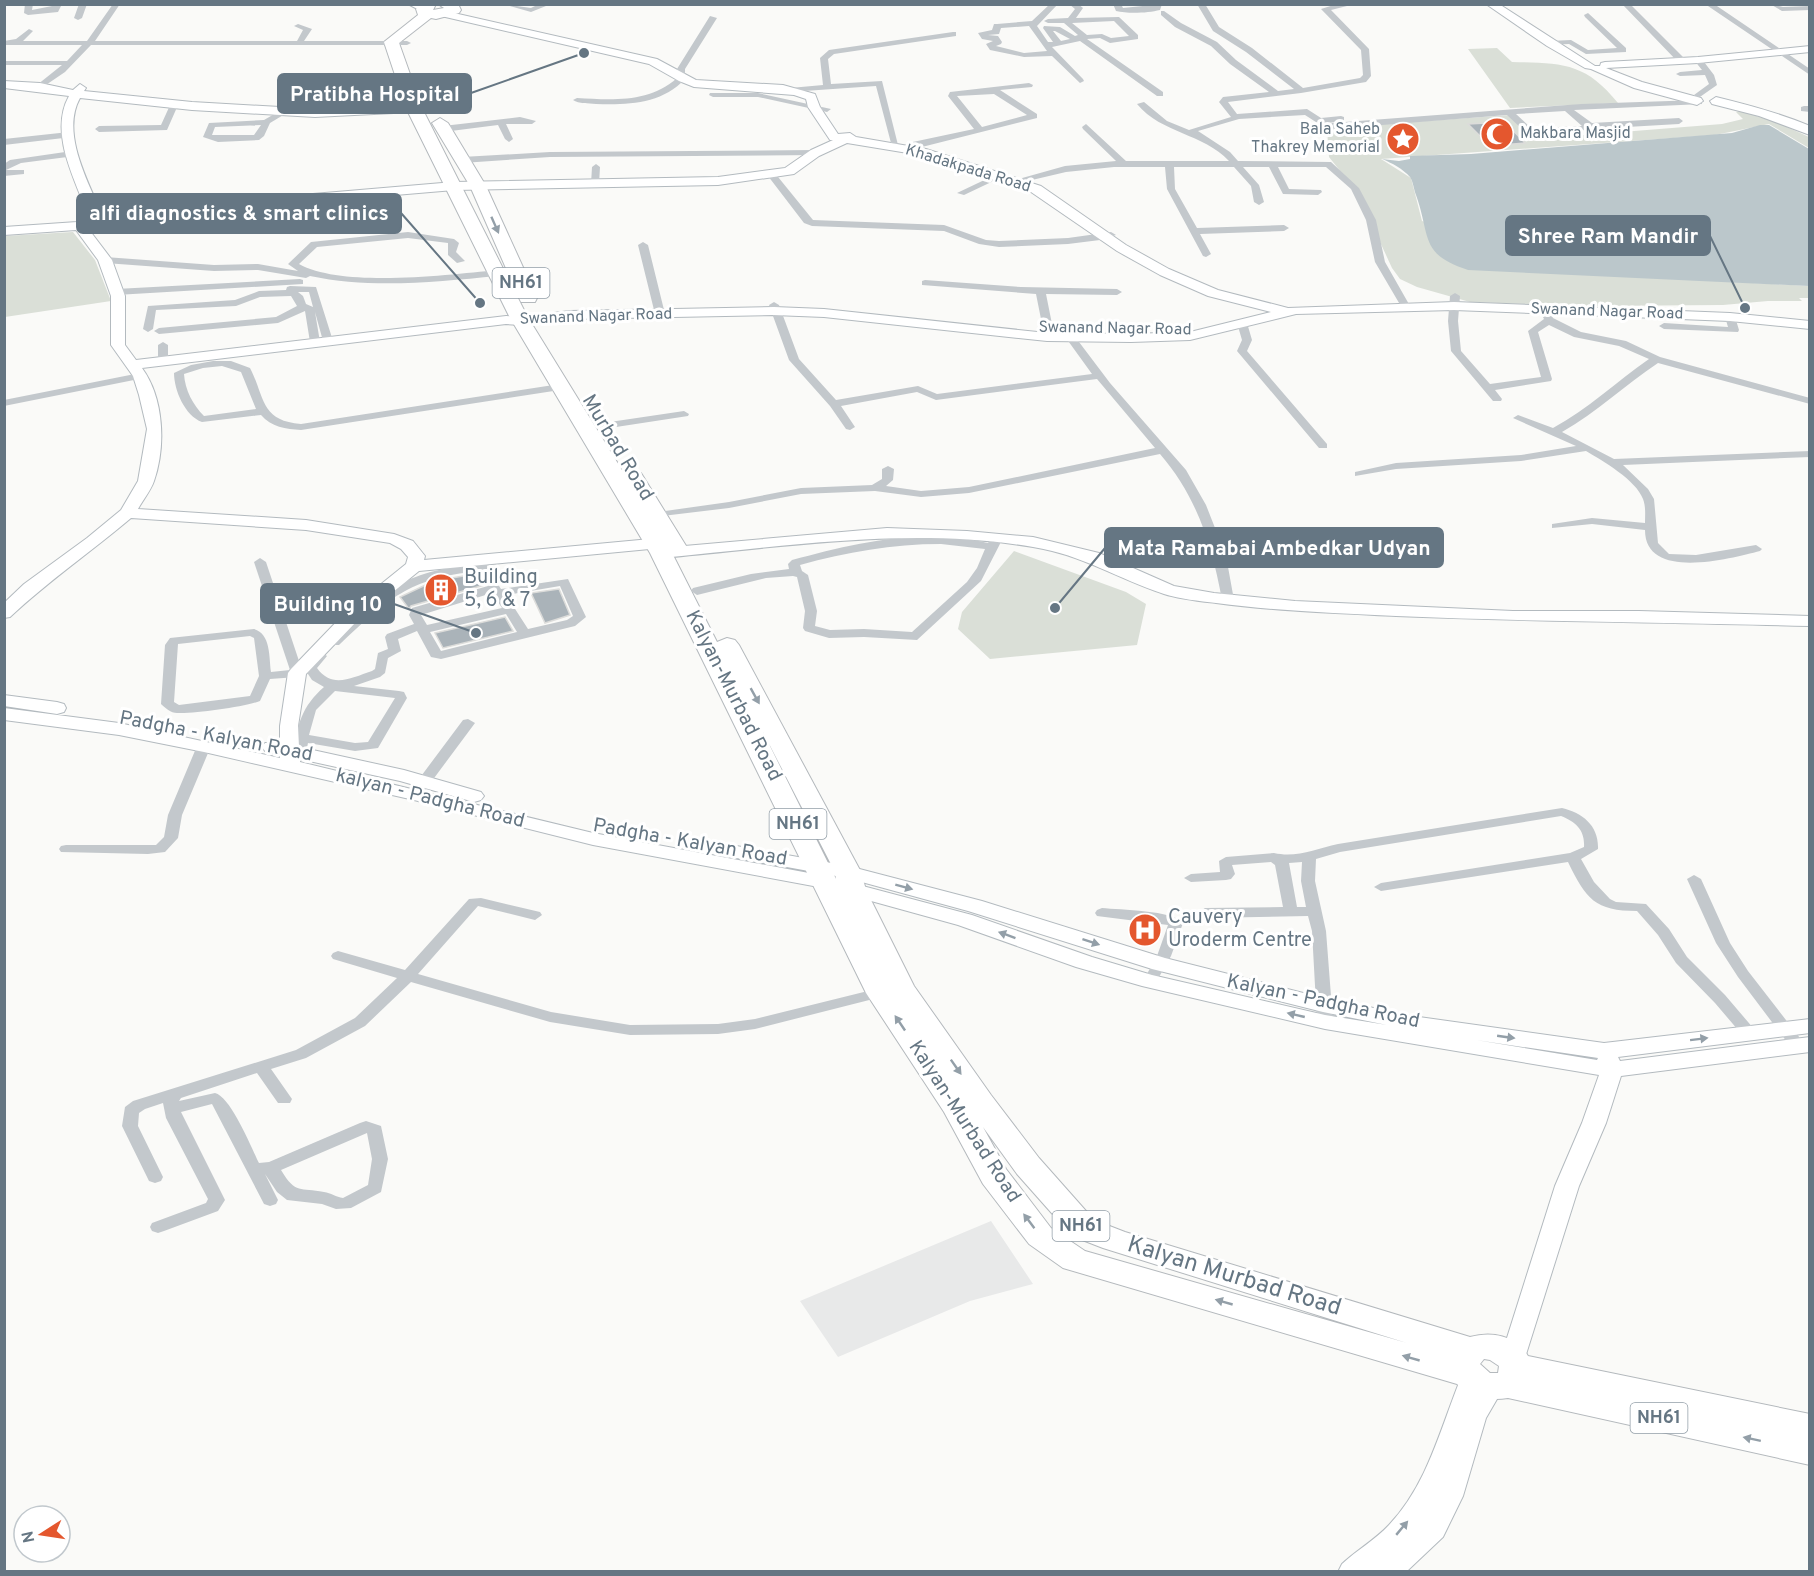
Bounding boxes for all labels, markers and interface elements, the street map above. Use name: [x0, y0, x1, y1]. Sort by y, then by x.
callout: Pratibha Hospital: [278, 74, 471, 113]
text: Pratibha Hospital: [290, 82, 460, 109]
mosque icon: Makbara Masjid: [1479, 116, 1515, 152]
place label: Bala Saheb Thakrey Memorial: [1251, 120, 1380, 158]
place icon: Bala Saheb Thakrey Memorial: [1385, 121, 1421, 157]
place label: Makbara Masjid: [1520, 124, 1631, 144]
street label: Khadakpada Road: [903, 140, 1033, 198]
callout: alfi diagnostics & smart clinics: [77, 194, 401, 233]
text: alfi diagnostics & smart clinics: [89, 201, 389, 228]
one-way arrow: [491, 216, 501, 234]
callout: Shree Ram Mandir: [1506, 216, 1710, 255]
text: Shree Ram Mandir: [1518, 224, 1698, 251]
road number: NH61: [492, 268, 550, 298]
street label: Swanand Nagar Road: [1530, 299, 1684, 325]
street label: Swanand Nagar Road: [519, 304, 673, 330]
street label: Swanand Nagar Road: [1038, 318, 1192, 340]
street label: Murbad Road: [575, 390, 659, 506]
callout: Mata Ramabai Ambedkar Udyan: [1105, 528, 1443, 567]
text: Mata Ramabai Ambedkar Udyan: [1117, 536, 1431, 563]
place label: Building 5, 6 & 7: [464, 565, 538, 614]
building icon: Building 5, 6 & 7: [423, 572, 459, 608]
callout: Building 10: [261, 584, 394, 623]
text: Building 10: [273, 592, 383, 619]
street label: Kalyan-Murbad Road: [679, 606, 787, 786]
one-way arrow: [750, 688, 760, 705]
street label: Padgha - Kalyan Road: [117, 705, 315, 769]
street label: kalyan - Padgha Road: [333, 763, 527, 835]
road number: NH61: [770, 809, 826, 839]
street label: Padgha - Kalyan Road: [591, 813, 789, 873]
one-way arrow: [895, 883, 913, 892]
place label: Cauvery Uroderm Centre: [1168, 905, 1312, 954]
hospital icon: Cauvery Uroderm Centre: [1127, 912, 1163, 948]
one-way arrow: [998, 930, 1016, 940]
one-way arrow: [1082, 938, 1100, 947]
street label: Kalyan - Padgha Road: [1224, 969, 1422, 1035]
one-way arrow: [1286, 1010, 1305, 1020]
one-way arrow: [894, 1015, 906, 1031]
one-way arrow: [1497, 1032, 1516, 1041]
one-way arrow: [1690, 1034, 1709, 1044]
street label: Kalyan-Murbad Road: [902, 1036, 1026, 1208]
one-way arrow: [950, 1059, 962, 1075]
road number: NH61: [1052, 1211, 1110, 1241]
one-way arrow: [1023, 1214, 1035, 1229]
street label: Kalyan Murbad Road: [1123, 1230, 1345, 1324]
one-way arrow: [1215, 1297, 1233, 1306]
one-way arrow: [1402, 1353, 1420, 1362]
road number: NH61: [1630, 1403, 1688, 1433]
one-way arrow: [1743, 1433, 1762, 1443]
north arrow: [12, 1504, 72, 1564]
one-way arrow: [1395, 1521, 1408, 1536]
text: N: [18, 1529, 40, 1544]

